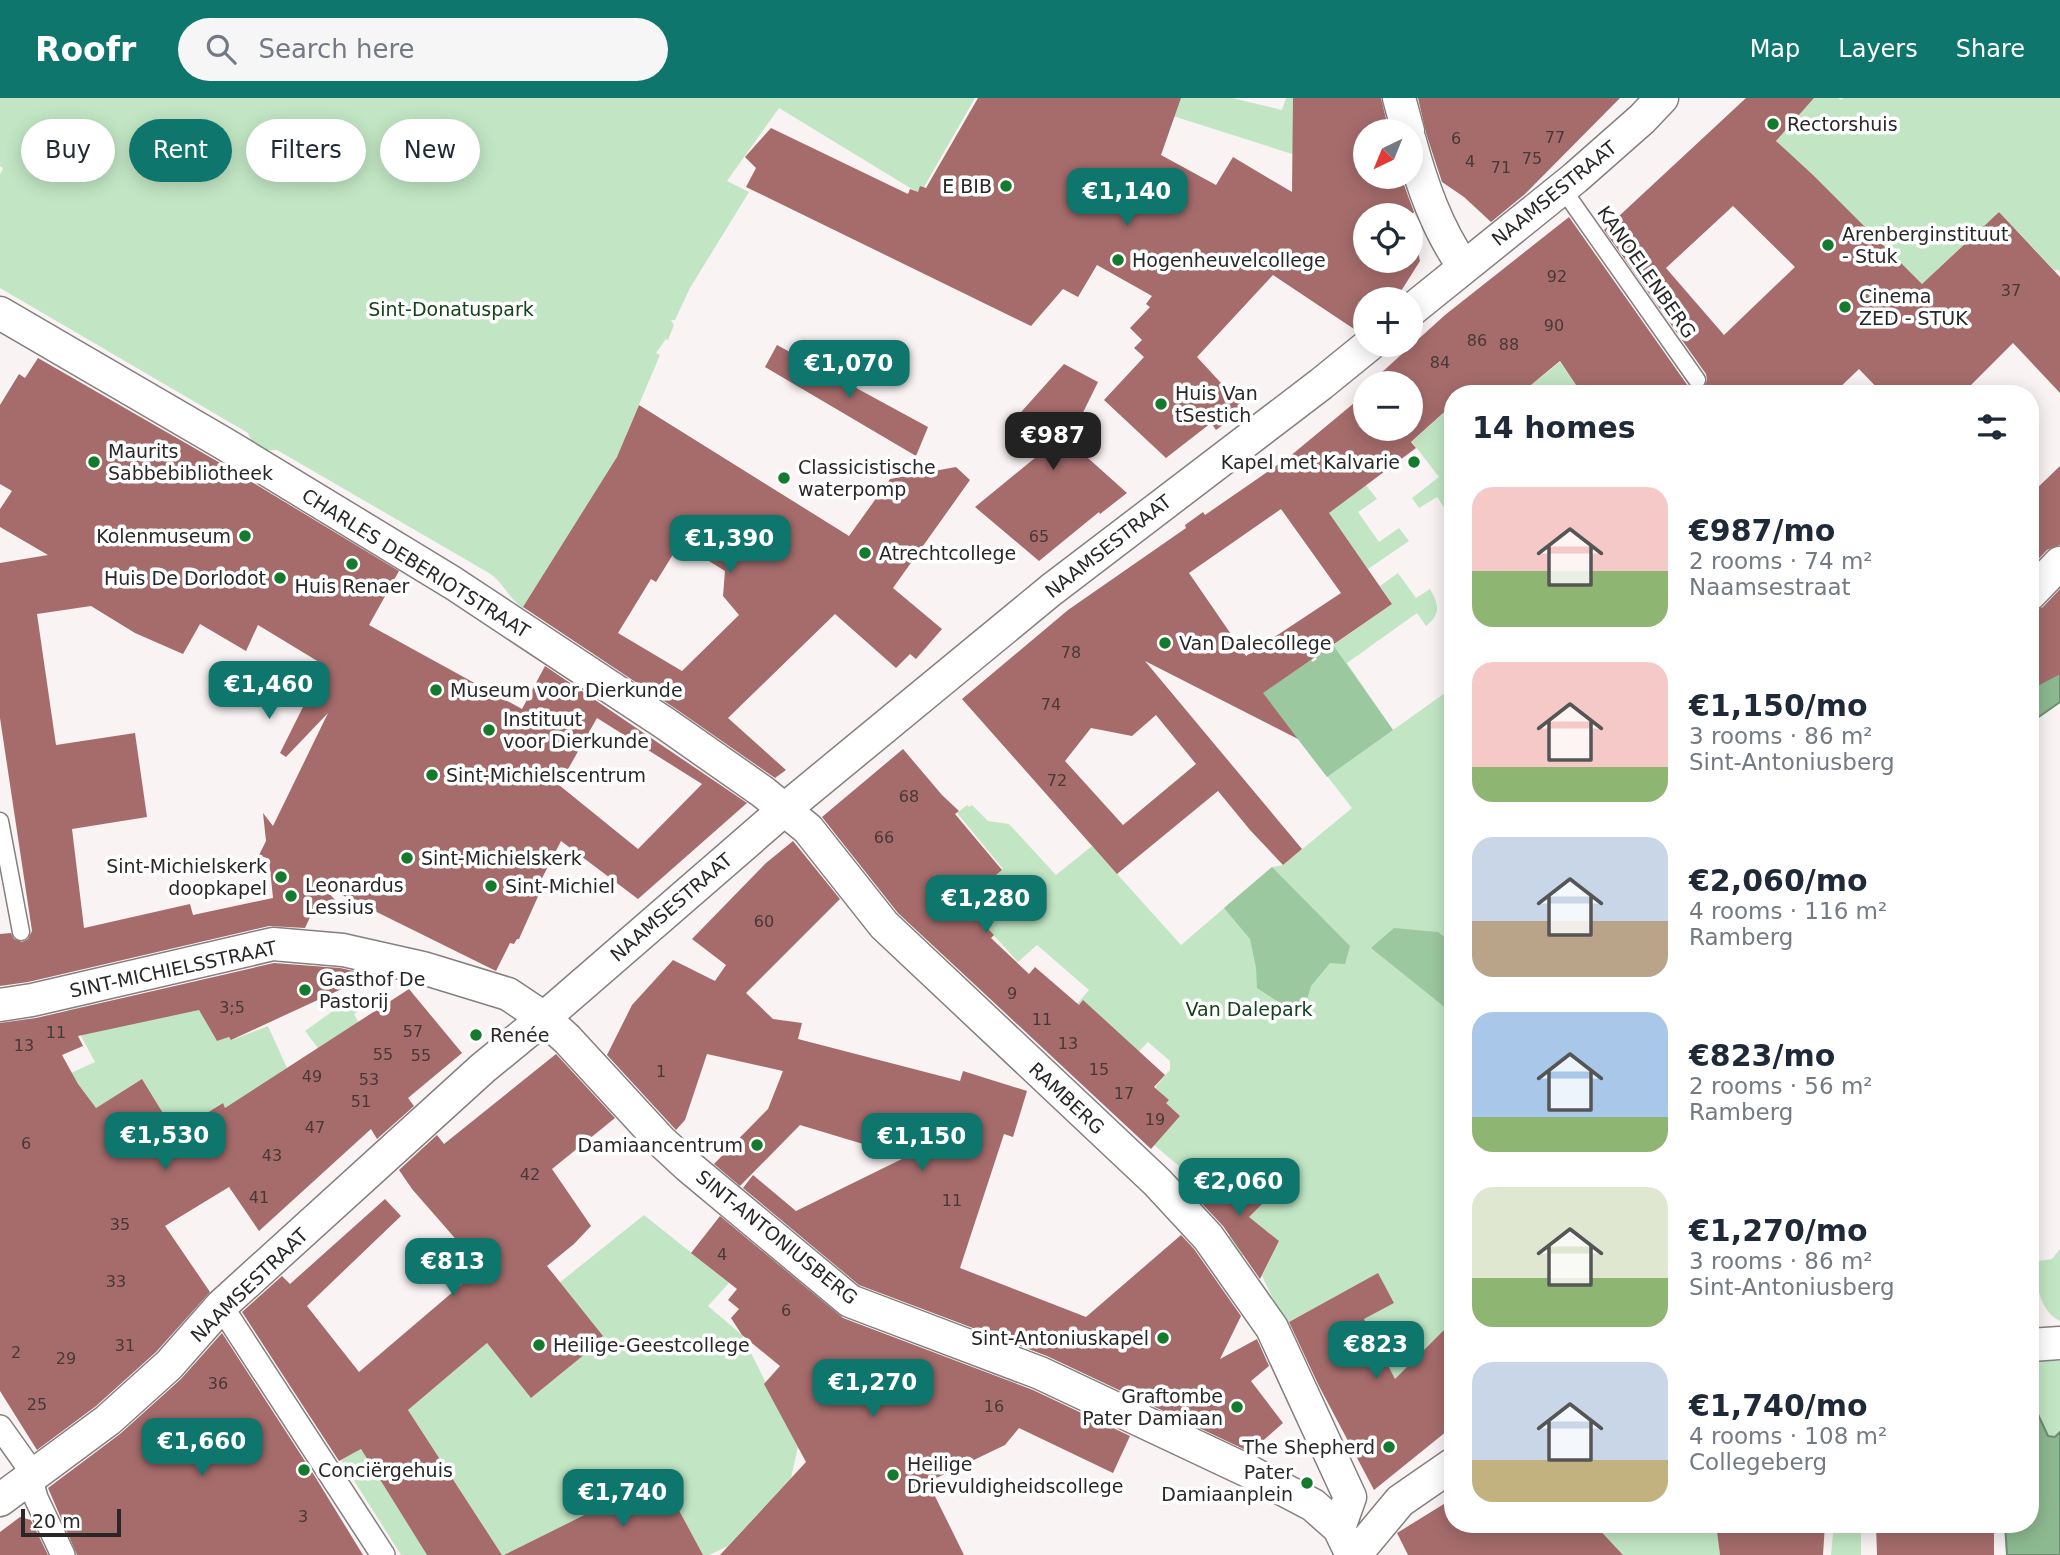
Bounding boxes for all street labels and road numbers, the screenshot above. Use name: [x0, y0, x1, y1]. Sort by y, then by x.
street label: NAAMSESTRAAT: [1487, 136, 1621, 250]
street label: KANOELENBERG: [1593, 202, 1701, 342]
street label: CHARLES DEBERIOTSTRAAT: [298, 484, 534, 643]
street label: NAAMSESTRAAT: [1041, 490, 1176, 602]
street label: NAAMSESTRAAT: [606, 848, 737, 966]
street label: SINT-MICHIELSSTRAAT: [67, 936, 279, 1002]
street label: RAMBERG: [1025, 1058, 1109, 1138]
street label: SINT-ANTONIUSBERG: [692, 1165, 862, 1309]
street label: NAAMSESTRAAT: [186, 1223, 312, 1346]

